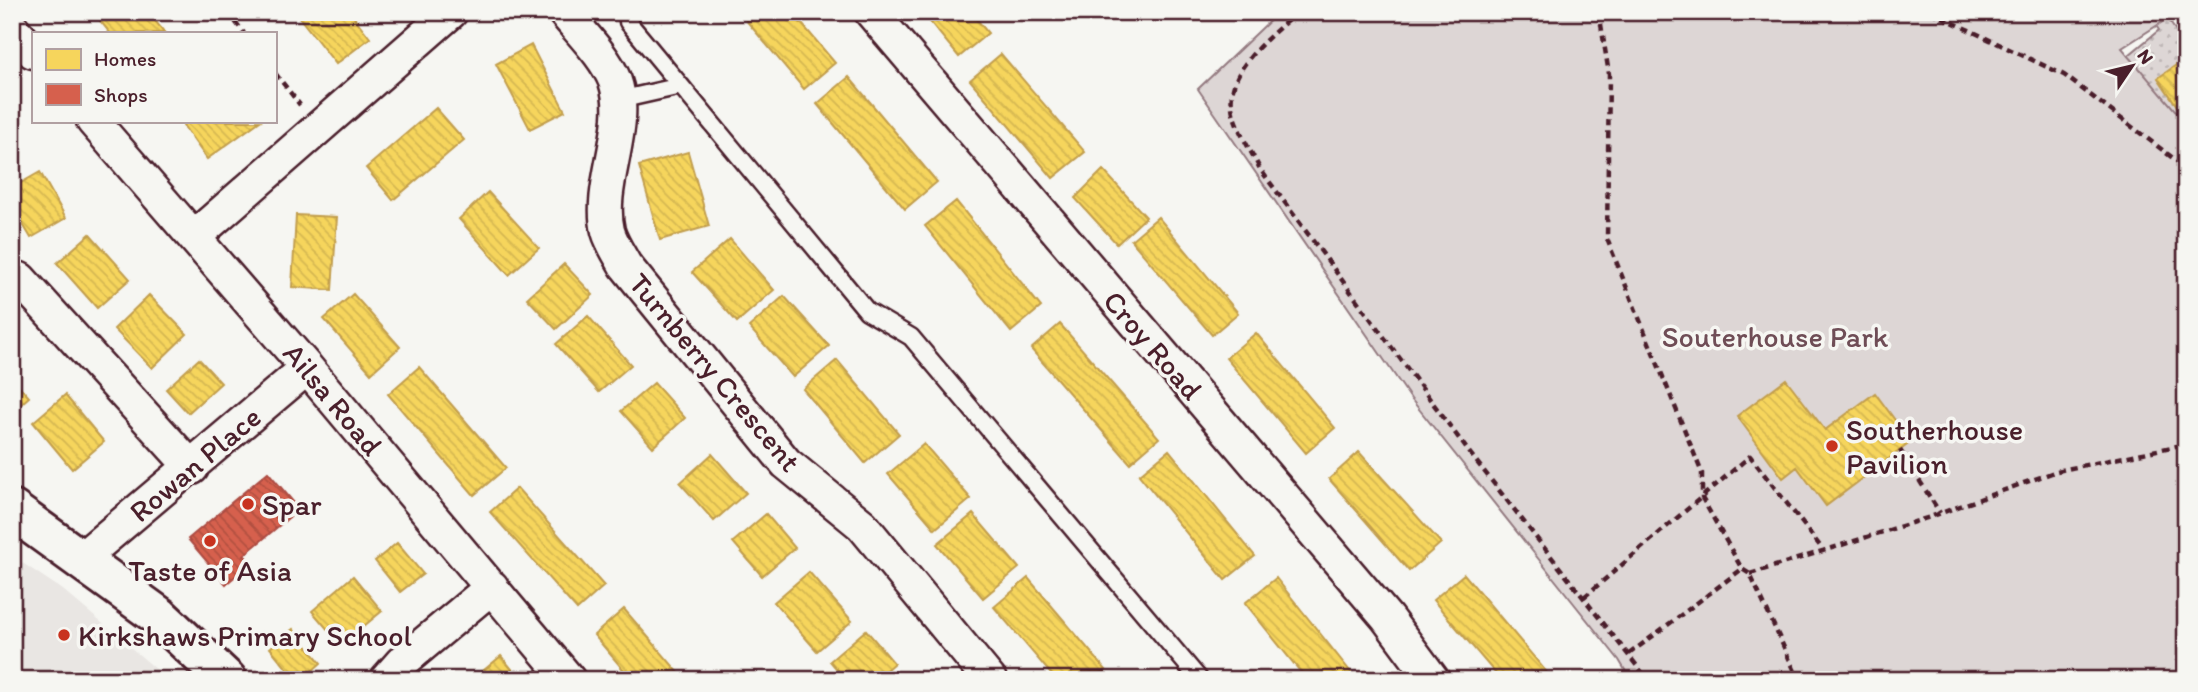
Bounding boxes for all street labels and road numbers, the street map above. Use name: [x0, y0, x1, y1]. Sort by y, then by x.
street label: Turnberry Crescent: [621, 265, 809, 479]
street label: Croy Road: [1095, 283, 1211, 407]
street label: Ailsa Road: [275, 335, 391, 463]
street label: Rowan Place: [122, 398, 268, 530]

